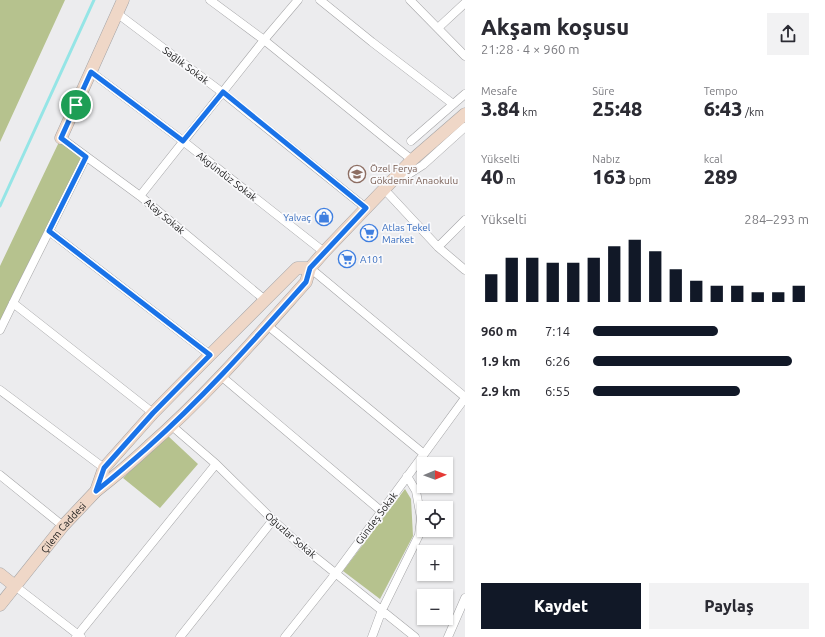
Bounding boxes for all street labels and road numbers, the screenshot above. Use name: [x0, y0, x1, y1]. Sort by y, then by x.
street label: Sağlık Sokak: [160, 44, 211, 86]
street label: Akgündüz Sokak: [194, 149, 259, 203]
street label: Atay Sokak: [142, 196, 187, 236]
street label: Gündeş Sokak: [353, 490, 400, 547]
street label: Çilem Caddesi: [39, 500, 88, 555]
street label: Oğuzlar Sokak: [263, 510, 318, 561]

